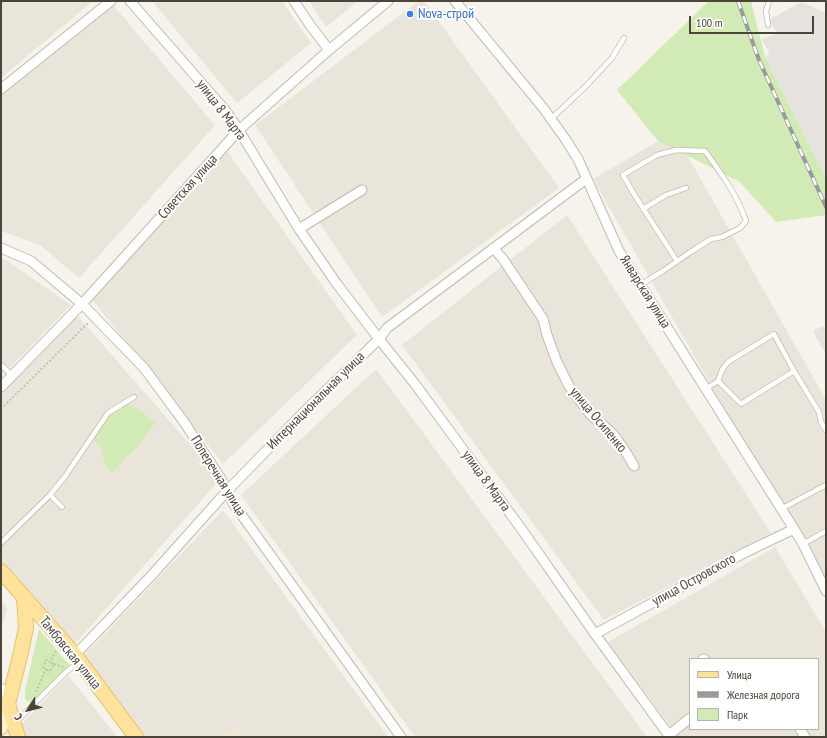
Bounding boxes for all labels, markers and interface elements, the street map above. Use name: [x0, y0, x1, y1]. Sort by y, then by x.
place label: Nova-строй: [418, 6, 474, 22]
scale bar: [691, 8, 816, 34]
marker: Nova-строй: [405, 9, 415, 19]
text: 100 m: [696, 15, 723, 30]
street label: улица 8 Марта: [193, 76, 249, 144]
street label: Советская улица: [155, 151, 221, 223]
street label: Январская улица: [616, 252, 674, 332]
street label: Интернациональная улица: [264, 349, 368, 453]
street label: улица Осипенко: [566, 384, 630, 456]
street label: Поперечная улица: [187, 433, 249, 519]
street label: улица 8 Марта: [458, 447, 514, 515]
street label: улица Островского: [649, 550, 739, 610]
street label: Тамбовская улица: [36, 613, 104, 693]
legend: [689, 658, 819, 730]
text: Улица: [727, 667, 752, 682]
text: Железная дорога: [727, 687, 800, 702]
north arrow: [8, 690, 48, 730]
text: Парк: [727, 707, 748, 722]
text: С: [11, 711, 25, 723]

